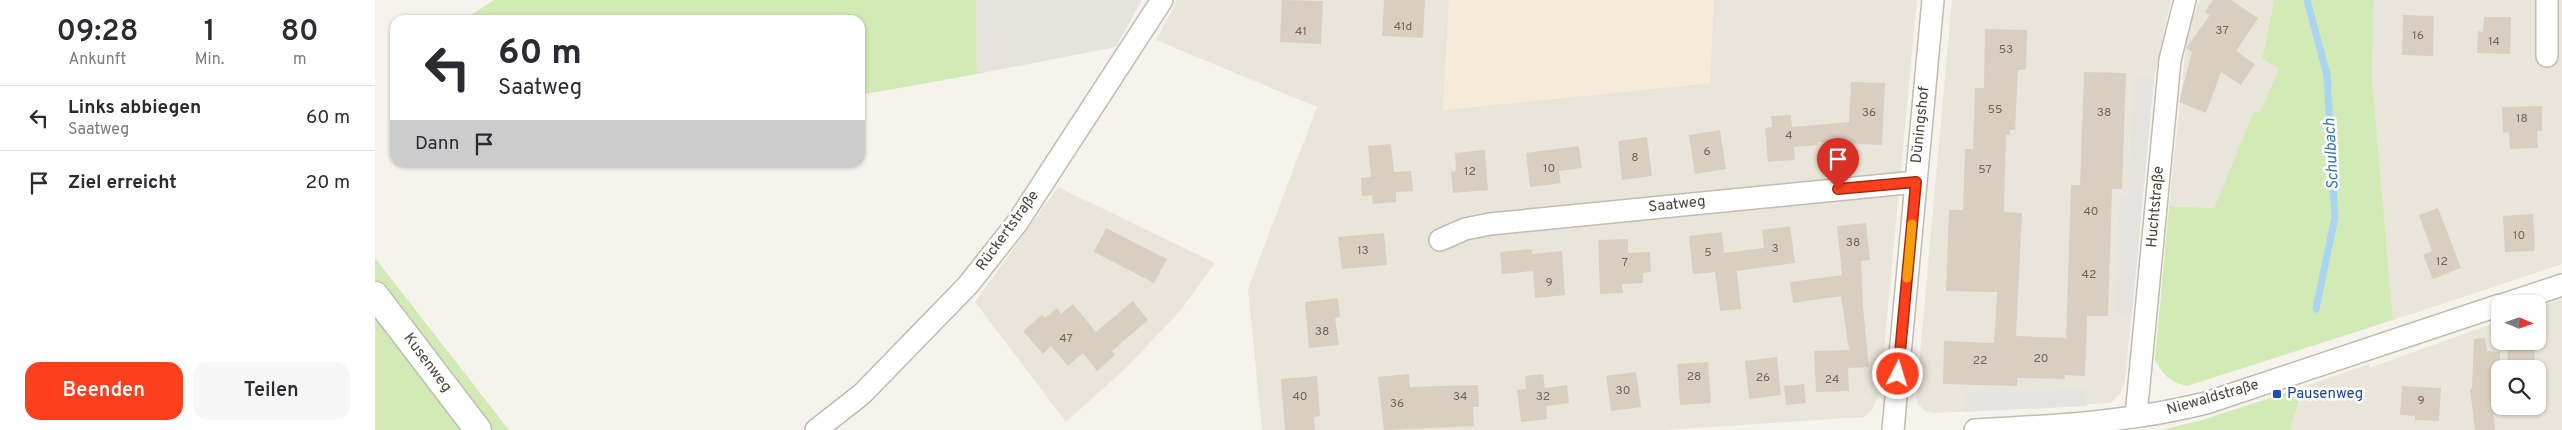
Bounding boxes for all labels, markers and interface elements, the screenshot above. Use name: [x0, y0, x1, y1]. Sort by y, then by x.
text: 09:28: [56, 14, 138, 51]
text: 1: [204, 14, 215, 51]
text: 80: [281, 14, 319, 51]
house number: 41d: [1394, 19, 1412, 35]
house number: 37: [2215, 23, 2229, 39]
house number: 41: [1295, 24, 1307, 40]
house number: 16: [2412, 28, 2424, 44]
text: 60 m: [498, 32, 582, 76]
house number: 14: [2488, 34, 2500, 50]
icon: left: [415, 35, 480, 100]
house number: 53: [1999, 42, 2013, 58]
text: Ankunft: [68, 50, 126, 70]
text: Min.: [195, 50, 224, 70]
text: m: [293, 50, 306, 70]
text: Saatweg: [498, 75, 582, 102]
street label: Düningshof: [1908, 86, 1934, 164]
text: Links abbiegen: [68, 96, 201, 120]
house number: 55: [1988, 102, 2002, 118]
icon: left: [25, 104, 53, 132]
house number: 36: [1862, 105, 1876, 121]
house number: 38: [2097, 105, 2111, 121]
text: 60 m: [306, 106, 350, 130]
house number: 18: [2516, 111, 2528, 127]
water label: Schulbach: [2320, 117, 2344, 190]
text: Saatweg: [68, 120, 129, 140]
house number: 4: [1785, 128, 1793, 144]
icon: arrive: [470, 130, 498, 158]
text: Dann: [415, 132, 460, 156]
pin: [1817, 138, 1859, 189]
house number: 6: [1703, 144, 1711, 160]
icon: arrive: [1824, 145, 1852, 173]
house number: 8: [1631, 150, 1639, 166]
house number: 10: [1543, 161, 1555, 177]
house number: 57: [1978, 162, 1992, 178]
house number: 12: [1464, 164, 1476, 180]
street label: Huchtstraße: [2143, 165, 2169, 249]
icon: arrive: [25, 169, 53, 197]
text: Ziel erreicht: [68, 171, 177, 195]
text: 20 m: [306, 171, 350, 195]
street label: Rückertstraße: [972, 187, 1044, 275]
street label: Saatweg: [1647, 193, 1707, 217]
house number: 40: [2083, 204, 2099, 220]
house number: 10: [2513, 228, 2525, 244]
house number: 38: [1846, 235, 1860, 251]
house number: 3: [1771, 241, 1779, 257]
house number: 13: [1357, 243, 1369, 259]
house number: 5: [1704, 245, 1712, 261]
house number: 12: [2436, 254, 2448, 270]
house number: 7: [1622, 255, 1628, 271]
house number: 42: [2082, 267, 2096, 283]
house number: 9: [1545, 275, 1553, 291]
north arrow: [2491, 295, 2546, 350]
map controls: [2491, 295, 2546, 415]
house number: 38: [1315, 324, 1329, 340]
street label: Kusenweg: [399, 330, 455, 396]
house number: 47: [1059, 331, 1073, 347]
position arrow: [1871, 347, 1923, 399]
house number: 20: [2033, 351, 2049, 367]
house number: 22: [1973, 353, 1987, 369]
button: search: [2491, 360, 2546, 415]
button: Beenden: [25, 362, 183, 420]
button: Teilen: [193, 362, 350, 420]
house number: 28: [1687, 369, 1701, 385]
house number: 26: [1756, 370, 1770, 386]
house number: 24: [1825, 372, 1839, 388]
street label: Niewaldstraße: [2165, 376, 2261, 420]
house number: 30: [1616, 383, 1630, 399]
place label: Pausenweg: [2287, 385, 2363, 404]
marker: Pausenweg: [2271, 388, 2283, 400]
house number: 40: [1292, 389, 1308, 405]
house number: 34: [1453, 389, 1467, 405]
house number: 32: [1536, 389, 1550, 405]
house number: 9: [2417, 393, 2425, 409]
house number: 36: [1390, 396, 1404, 412]

